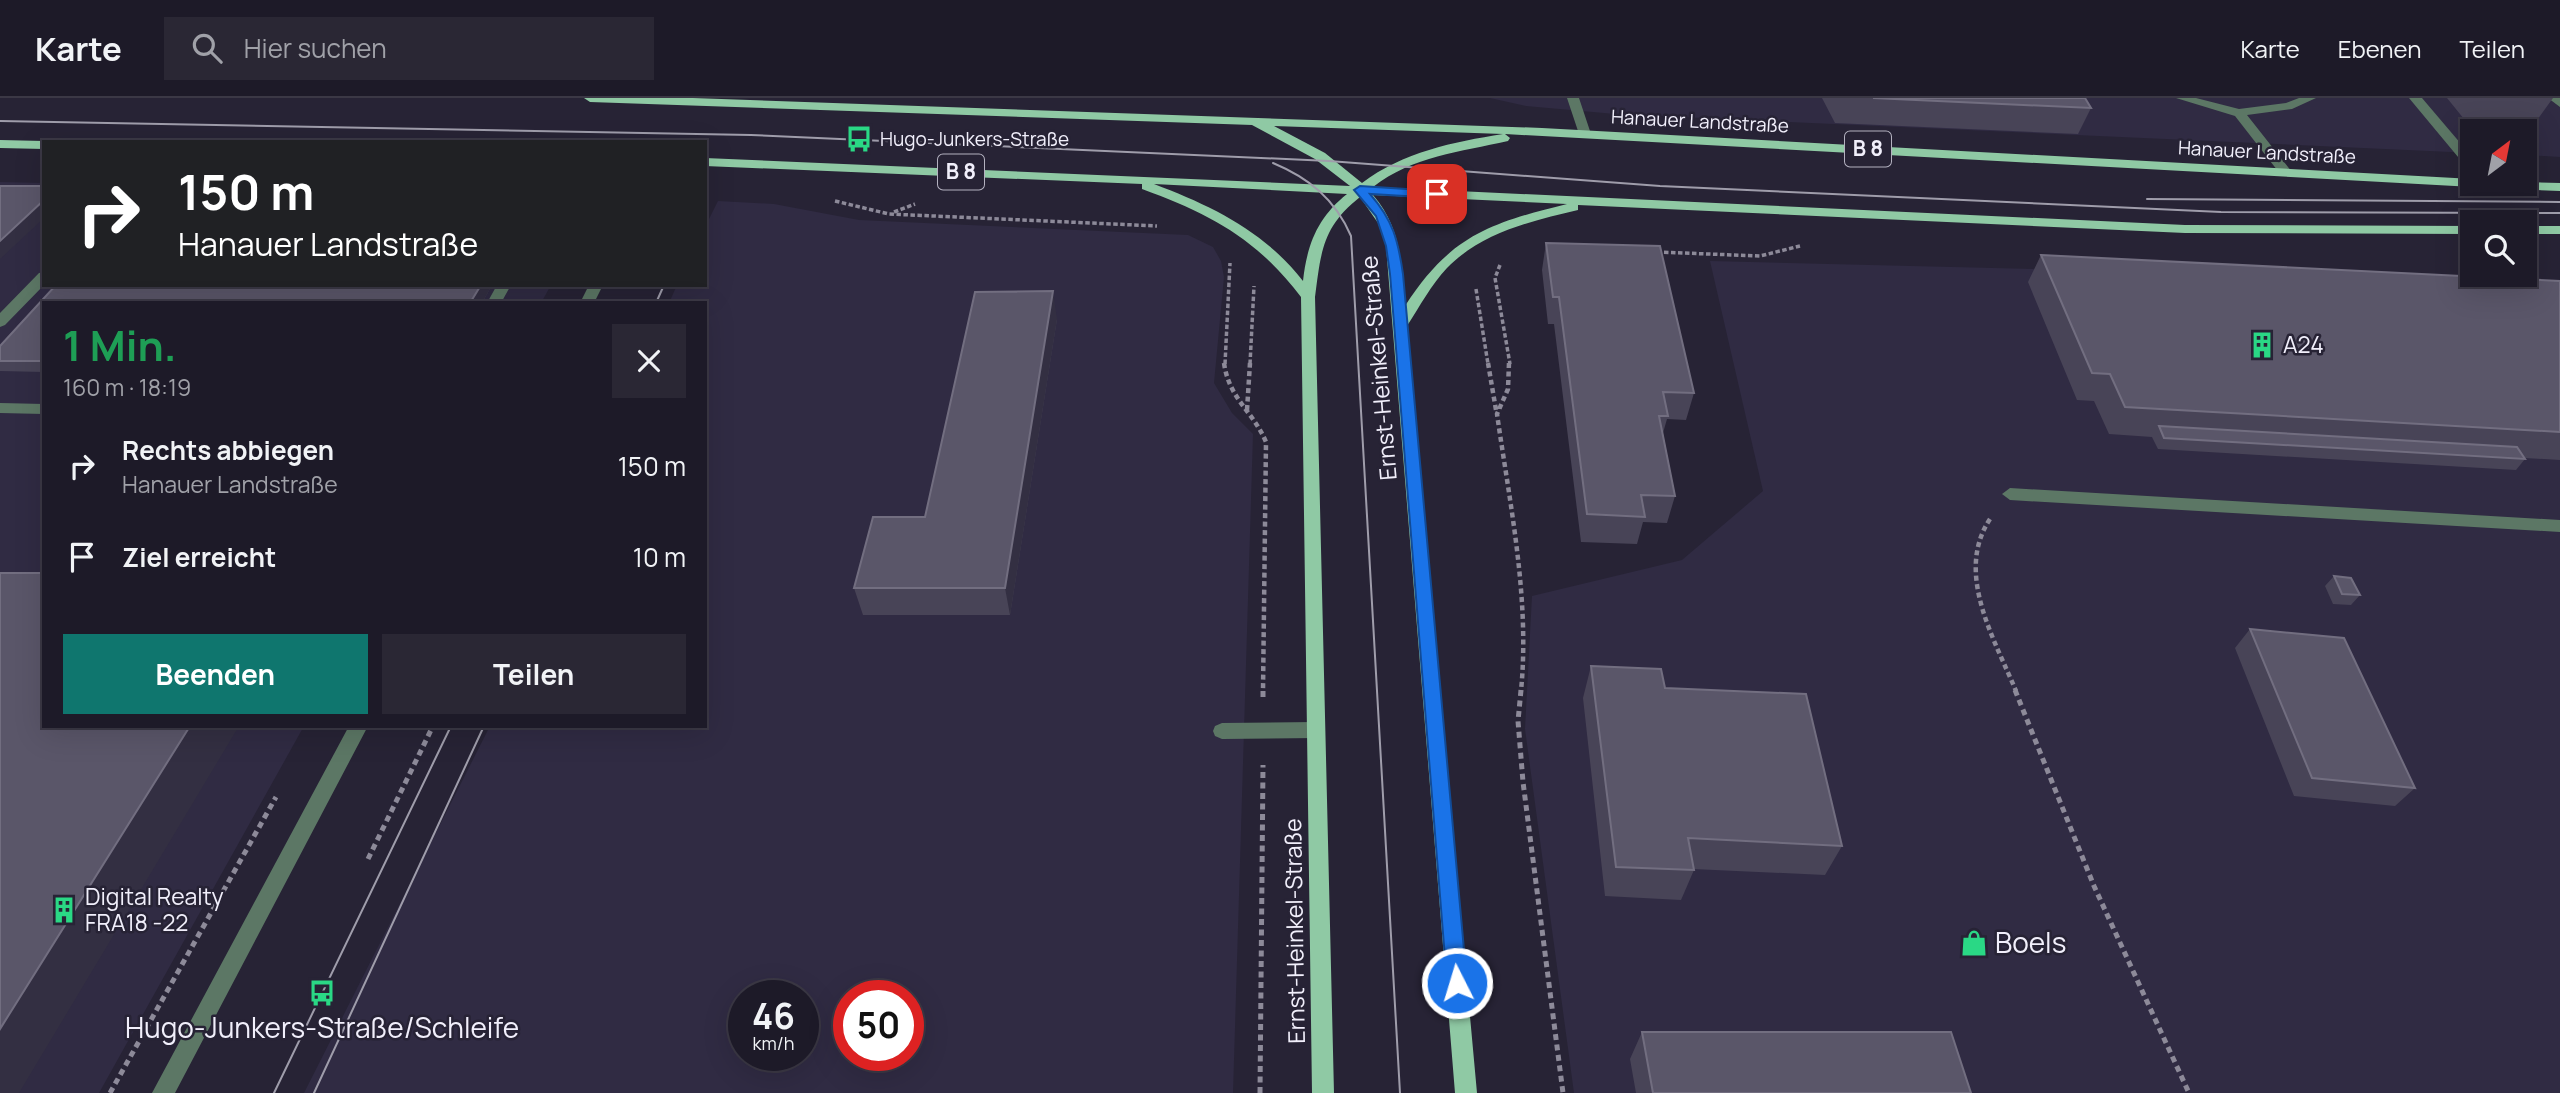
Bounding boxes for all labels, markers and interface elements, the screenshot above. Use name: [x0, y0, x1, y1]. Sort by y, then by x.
search box: [164, 17, 654, 80]
text: Karte: [35, 26, 122, 71]
icon: search: [188, 29, 226, 67]
text: Hier suchen: [244, 30, 387, 66]
text: Karte: [2240, 32, 2300, 65]
text: Ebenen: [2338, 32, 2421, 65]
text: Teilen: [2459, 32, 2525, 65]
street label: Hanauer Landstraße: [1610, 103, 1790, 139]
north arrow: [2460, 119, 2538, 196]
map controls: [2460, 119, 2537, 287]
bus stop icon: Hugo-Junkers-Straße: [844, 124, 874, 154]
place label: Hugo-Junkers-Straße: [880, 126, 1069, 152]
road number: B 8: [1845, 132, 1891, 166]
street label: Hanauer Landstraße: [2177, 134, 2357, 170]
road number: B 8: [938, 154, 984, 190]
text: 150 m: [178, 158, 314, 225]
pin: [1407, 164, 1467, 224]
icon: right: [63, 168, 154, 259]
icon: arrive: [1418, 175, 1456, 213]
button: search: [2460, 210, 2537, 287]
text: Hanauer Landstraße: [178, 222, 478, 266]
street label: Ernst-Heinkel-Straße: [1352, 255, 1404, 482]
text: 1 Min.: [63, 316, 177, 374]
button: close: [612, 324, 686, 398]
place label: A24: [2283, 328, 2324, 360]
building icon: A24: [2247, 330, 2277, 360]
text: 160 m · 18:19: [63, 371, 191, 403]
text: Rechts abbiegen: [122, 432, 334, 468]
icon: right: [63, 447, 101, 485]
text: 150 m: [618, 448, 686, 484]
text: Hanauer Landstraße: [122, 468, 338, 500]
icon: arrive: [63, 538, 101, 576]
text: Ziel erreicht: [122, 539, 276, 575]
text: 10 m: [633, 539, 686, 575]
button: Beenden: [63, 634, 368, 714]
button: Teilen: [382, 634, 686, 714]
street label: Ernst-Heinkel-Straße: [1276, 818, 1312, 1044]
place label: Digital Realty FRA18 -22: [85, 880, 224, 938]
building icon: Digital Realty FRA18 -22: [49, 895, 79, 925]
place label: Boels: [1995, 923, 2066, 961]
shop icon: Boels: [1959, 928, 1989, 958]
position arrow: [1420, 946, 1494, 1020]
bus stop icon: Hugo-Junkers-Straße/Schleife: [307, 978, 337, 1008]
speed limit sign: 50: [833, 980, 924, 1071]
text: 46: [752, 992, 795, 1040]
place label: Hugo-Junkers-Straße/Schleife: [125, 1008, 519, 1046]
text: km/h: [753, 1031, 794, 1055]

